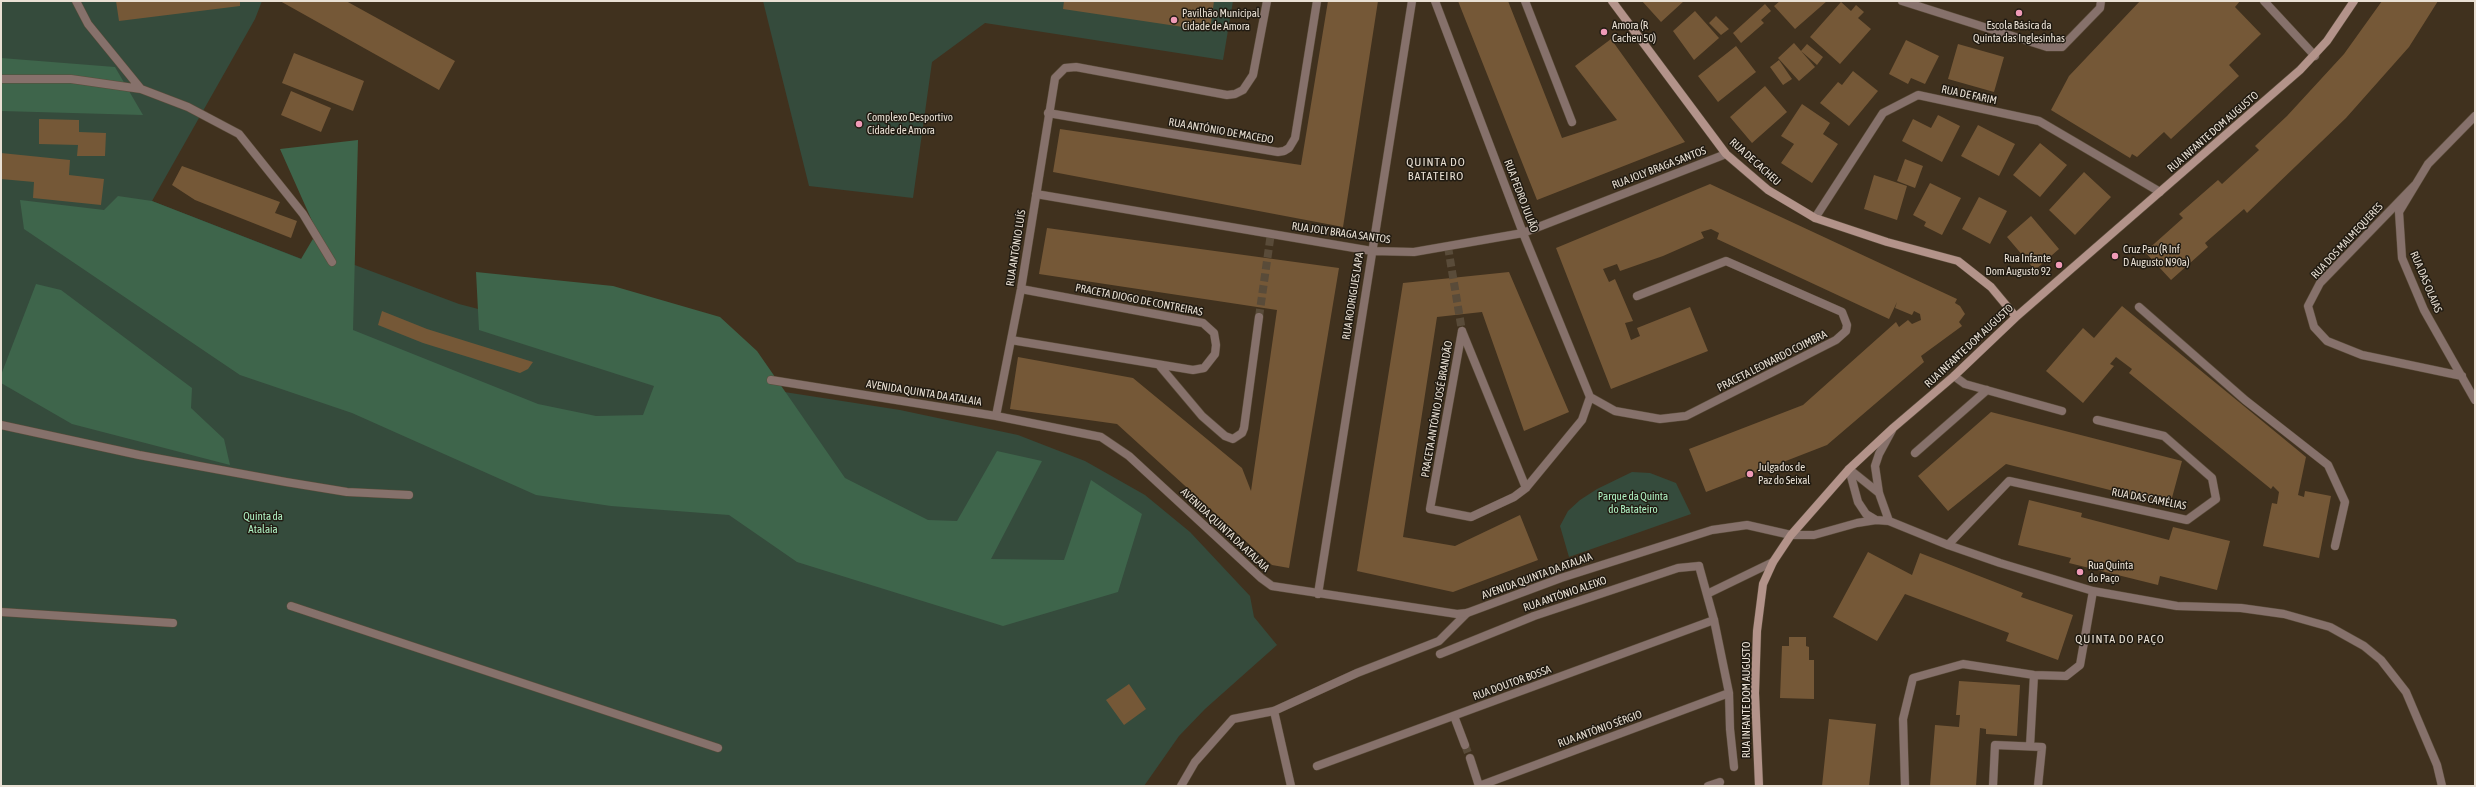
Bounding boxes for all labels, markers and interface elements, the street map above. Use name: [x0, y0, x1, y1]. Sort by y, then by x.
place label: Pavilhão Municipal Cidade de Amora: [1182, 7, 1260, 33]
marker: Escola Básica da Quinta das Inglesinhas: [2014, 8, 2024, 18]
marker: Pavilhão Municipal Cidade de Amora: [1169, 15, 1179, 25]
place label: Amora (R Cacheu 50): [1612, 19, 1656, 45]
place label: Escola Básica da Quinta das Inglesinhas: [1973, 19, 2065, 45]
marker: Amora (R Cacheu 50): [1599, 27, 1609, 37]
street label: RUA DE FARIM: [1940, 83, 1998, 107]
street label: RUA INFANTE DOM AUGUSTO: [2165, 89, 2261, 175]
place label: Complexo Desportivo Cidade de Amora: [867, 111, 953, 137]
street label: RUA ANTÓNIO DE MACEDO: [1167, 115, 1275, 147]
marker: Complexo Desportivo Cidade de Amora: [854, 119, 864, 129]
street label: RUA DE CACHEU: [1727, 136, 1783, 188]
street label: RUA JOLY BRAGA SANTOS: [1610, 144, 1708, 192]
district label: QUINTA DO BATATEIRO: [1406, 155, 1466, 183]
street label: RUA PEDRO JULIÃO: [1501, 158, 1541, 234]
street label: RUA DOS MALMEQUERES: [2308, 200, 2386, 282]
street label: RUA ANTÓNIO LUÍS: [1003, 209, 1029, 287]
street label: RUA JOLY BRAGA SANTOS: [1291, 220, 1391, 246]
place label: Cruz Pau (R Inf D Augusto N90a): [2123, 243, 2190, 269]
street label: RUA DAS OLAIAS: [2407, 249, 2445, 315]
street label: RUA RODRIGUES LAPA: [1340, 251, 1366, 341]
marker: Cruz Pau (R Inf D Augusto N90a): [2110, 251, 2120, 261]
place label: Rua Infante Dom Augusto 92: [1986, 252, 2051, 278]
marker: Rua Infante Dom Augusto 92: [2054, 260, 2064, 270]
street label: PRACETA DIOGO DE CONTREIRAS: [1074, 281, 1204, 319]
street label: RUA INFANTE DOM AUGUSTO: [1922, 301, 2016, 391]
street label: PRACETA LEONARDO COIMBRA: [1715, 328, 1829, 394]
street label: PRACETA ANTÓNIO JOSÉ BRANDÃO: [1418, 340, 1456, 478]
street label: AVENIDA QUINTA DA ATALAIA: [865, 377, 983, 409]
place label: Julgados de Paz do Seixal: [1758, 461, 1810, 487]
marker: Julgados de Paz do Seixal: [1745, 469, 1755, 479]
street label: AVENIDA QUINTA DA ATALAIA: [1178, 485, 1272, 575]
street label: RUA DAS CAMÉLIAS: [2110, 485, 2188, 513]
park label: Parque da Quinta do Batateiro: [1598, 490, 1668, 516]
park label: Quinta da Atalaia: [243, 510, 283, 536]
street label: AVENIDA QUINTA DA ATALAIA: [1480, 550, 1594, 602]
place label: Rua Quinta do Paço: [2088, 559, 2133, 585]
marker: Rua Quinta do Paço: [2075, 567, 2085, 577]
street label: RUA ANTÓNIO ALEIXO: [1522, 574, 1608, 614]
district label: QUINTA DO PAÇO: [2075, 632, 2165, 646]
street label: RUA INFANTE DOM AUGUSTO: [1740, 642, 1754, 758]
street label: RUA DOUTOR BOSSA: [1471, 663, 1553, 703]
street label: RUA ANTÓNIO SÉRGIO: [1556, 708, 1644, 750]

